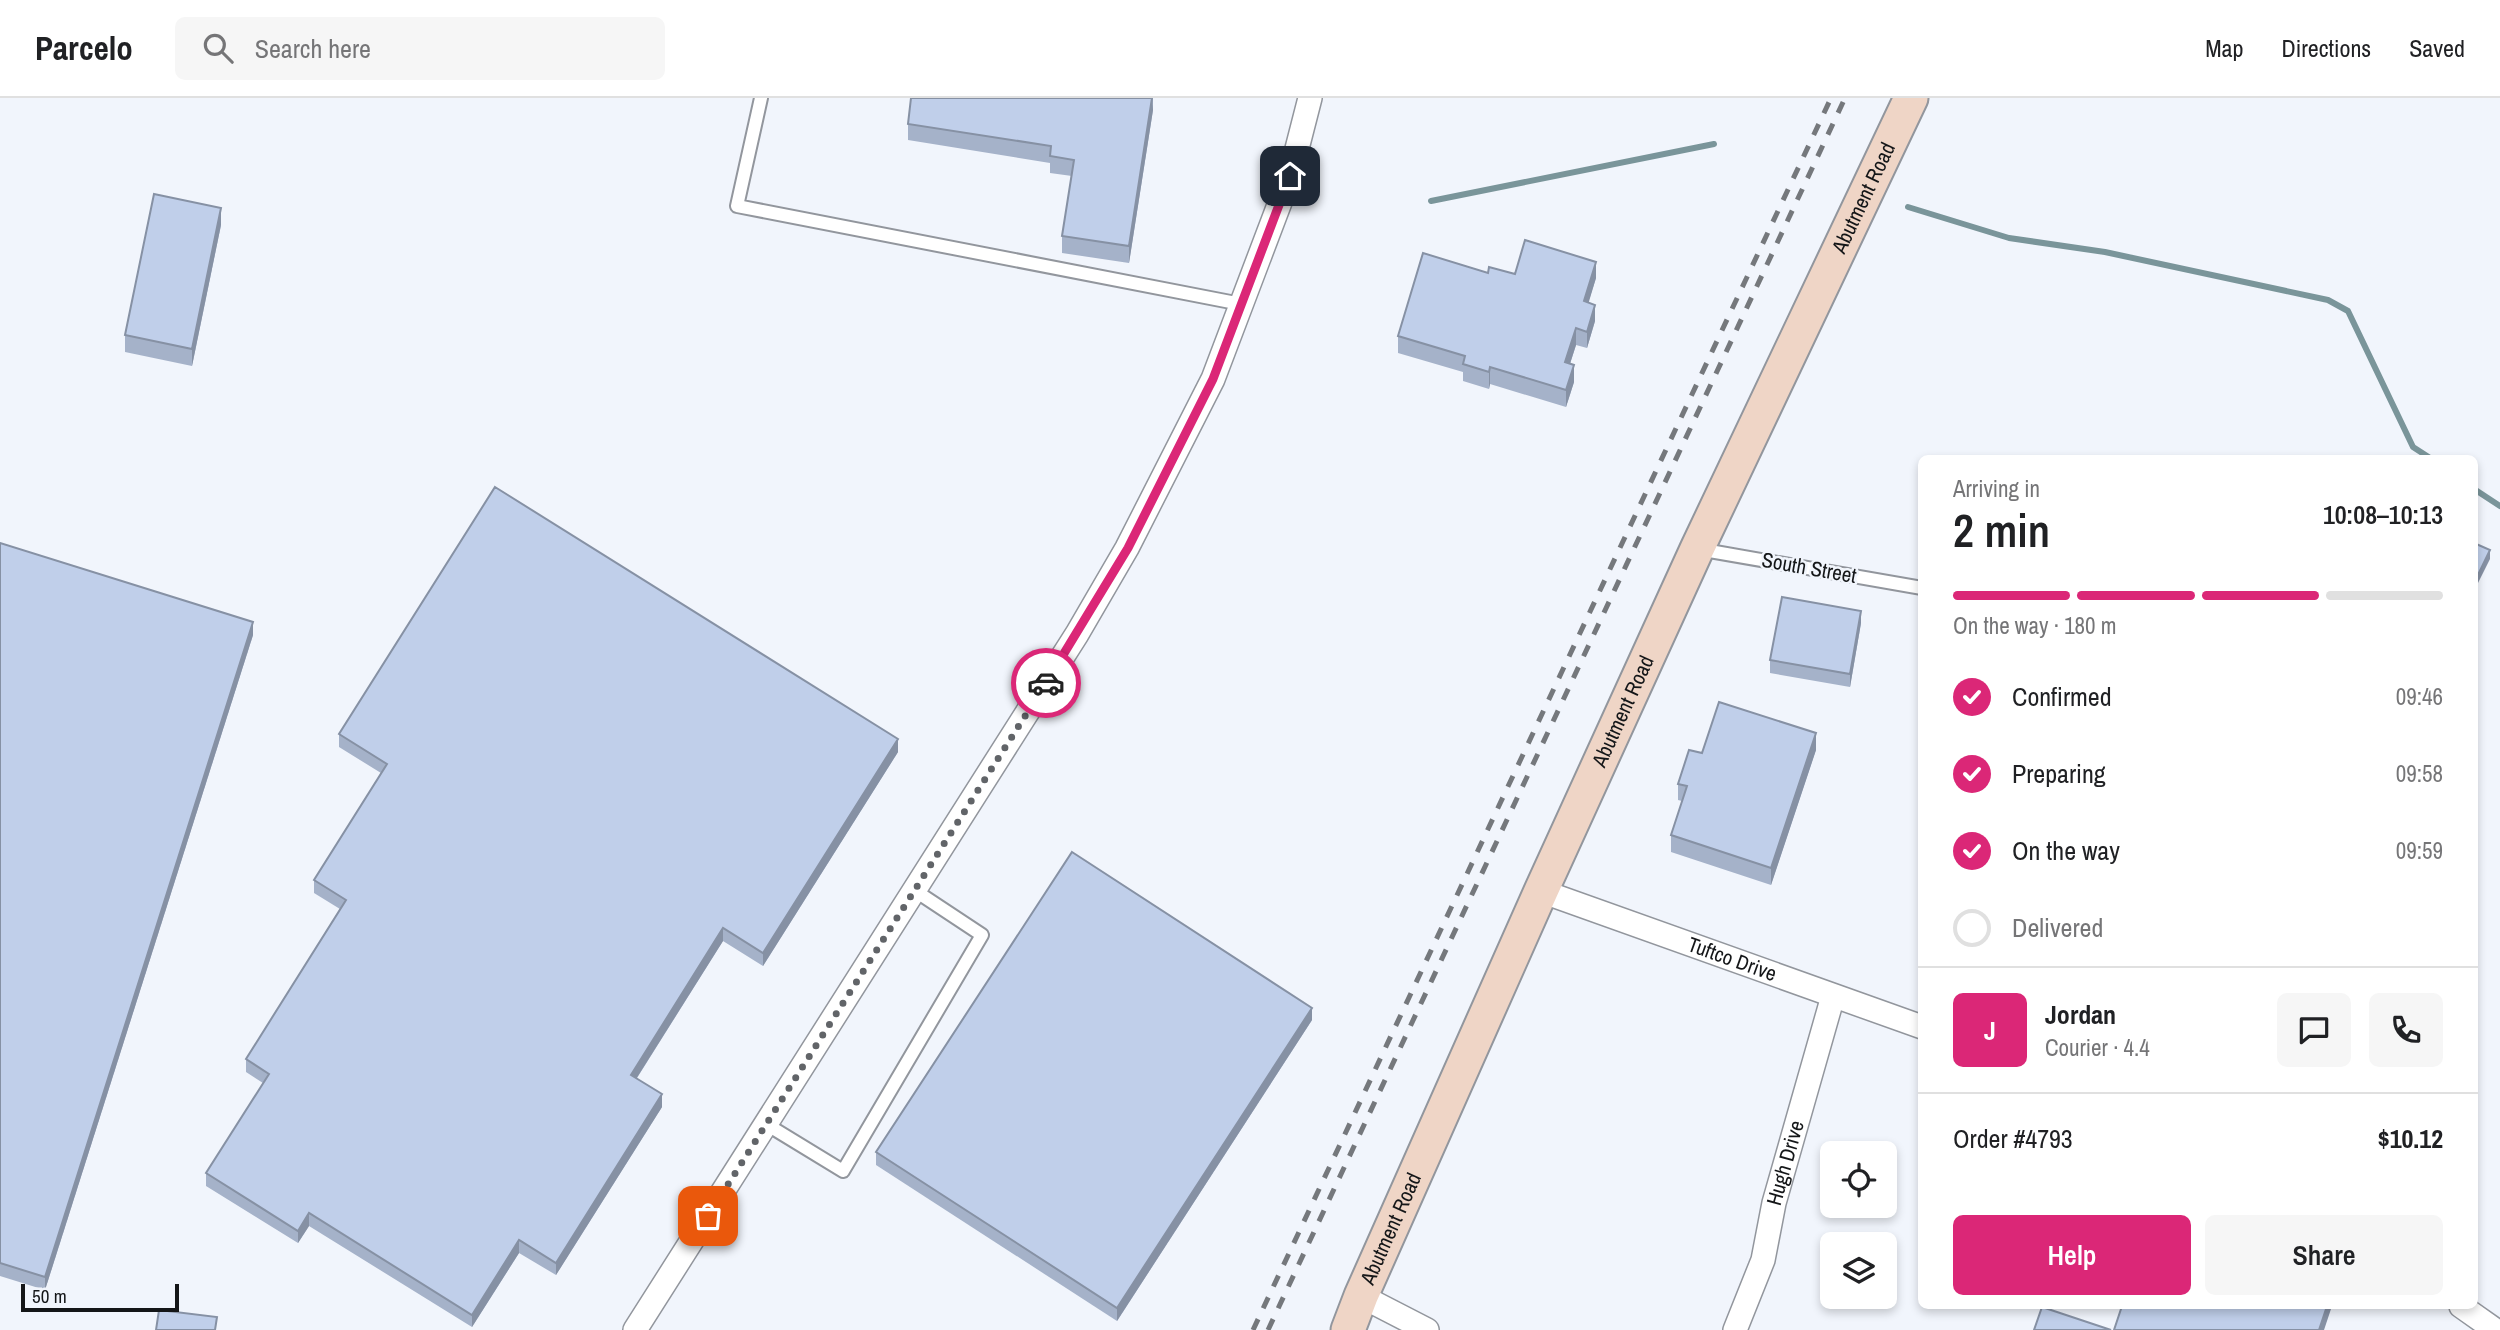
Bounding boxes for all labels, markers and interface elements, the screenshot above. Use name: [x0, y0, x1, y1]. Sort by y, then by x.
search box: [175, 17, 665, 80]
text: Parcelo: [35, 26, 133, 70]
icon: search: [199, 29, 237, 67]
text: Search here: [255, 31, 371, 66]
text: Map: [2205, 32, 2243, 64]
text: Directions: [2281, 32, 2371, 64]
text: Saved: [2409, 32, 2465, 64]
street label: Abutment Road: [1824, 137, 1902, 259]
pin: [1260, 146, 1320, 206]
icon: home: [1271, 157, 1309, 195]
text: Arriving in: [1953, 473, 2040, 504]
text: 10:08–10:13: [2323, 497, 2443, 532]
text: 2 min: [1953, 499, 2050, 561]
street label: South Street: [1759, 545, 1859, 590]
text: On the way · 180 m: [1953, 610, 2117, 641]
courier: [1011, 648, 1081, 718]
street label: Abutment Road: [1584, 651, 1661, 773]
icon: car: [1027, 664, 1065, 702]
icon: check: [1953, 678, 1991, 716]
text: Confirmed: [2012, 679, 2112, 714]
text: 09:46: [2396, 681, 2443, 712]
icon: check: [1953, 755, 1991, 793]
text: Preparing: [2012, 756, 2106, 791]
text: 09:58: [2396, 758, 2443, 789]
icon: check: [1953, 832, 1991, 870]
text: On the way: [2012, 833, 2120, 868]
text: 09:59: [2396, 835, 2443, 866]
text: Delivered: [2012, 910, 2103, 945]
street label: Tuftco Drive: [1684, 930, 1781, 988]
button: chat: [2277, 993, 2351, 1067]
button: phone: [2369, 993, 2443, 1067]
text: Jordan: [2045, 997, 2116, 1032]
text: J: [1984, 1013, 1996, 1048]
text: Courier · 4.4: [2045, 1032, 2150, 1063]
street label: Hugh Drive: [1759, 1117, 1811, 1209]
text: Order #4793: [1953, 1121, 2073, 1156]
text: $10.12: [2378, 1121, 2443, 1156]
map controls: [1820, 1141, 1897, 1309]
button: locate: [1820, 1141, 1897, 1218]
street label: Abutment Road: [1352, 1168, 1428, 1290]
pin: [678, 1186, 738, 1246]
icon: bag: [689, 1197, 727, 1235]
button: Help: [1953, 1215, 2191, 1295]
button: Share: [2205, 1215, 2443, 1295]
button: layers: [1820, 1232, 1897, 1309]
scale bar: [21, 1281, 178, 1313]
text: 50 m: [32, 1283, 67, 1309]

